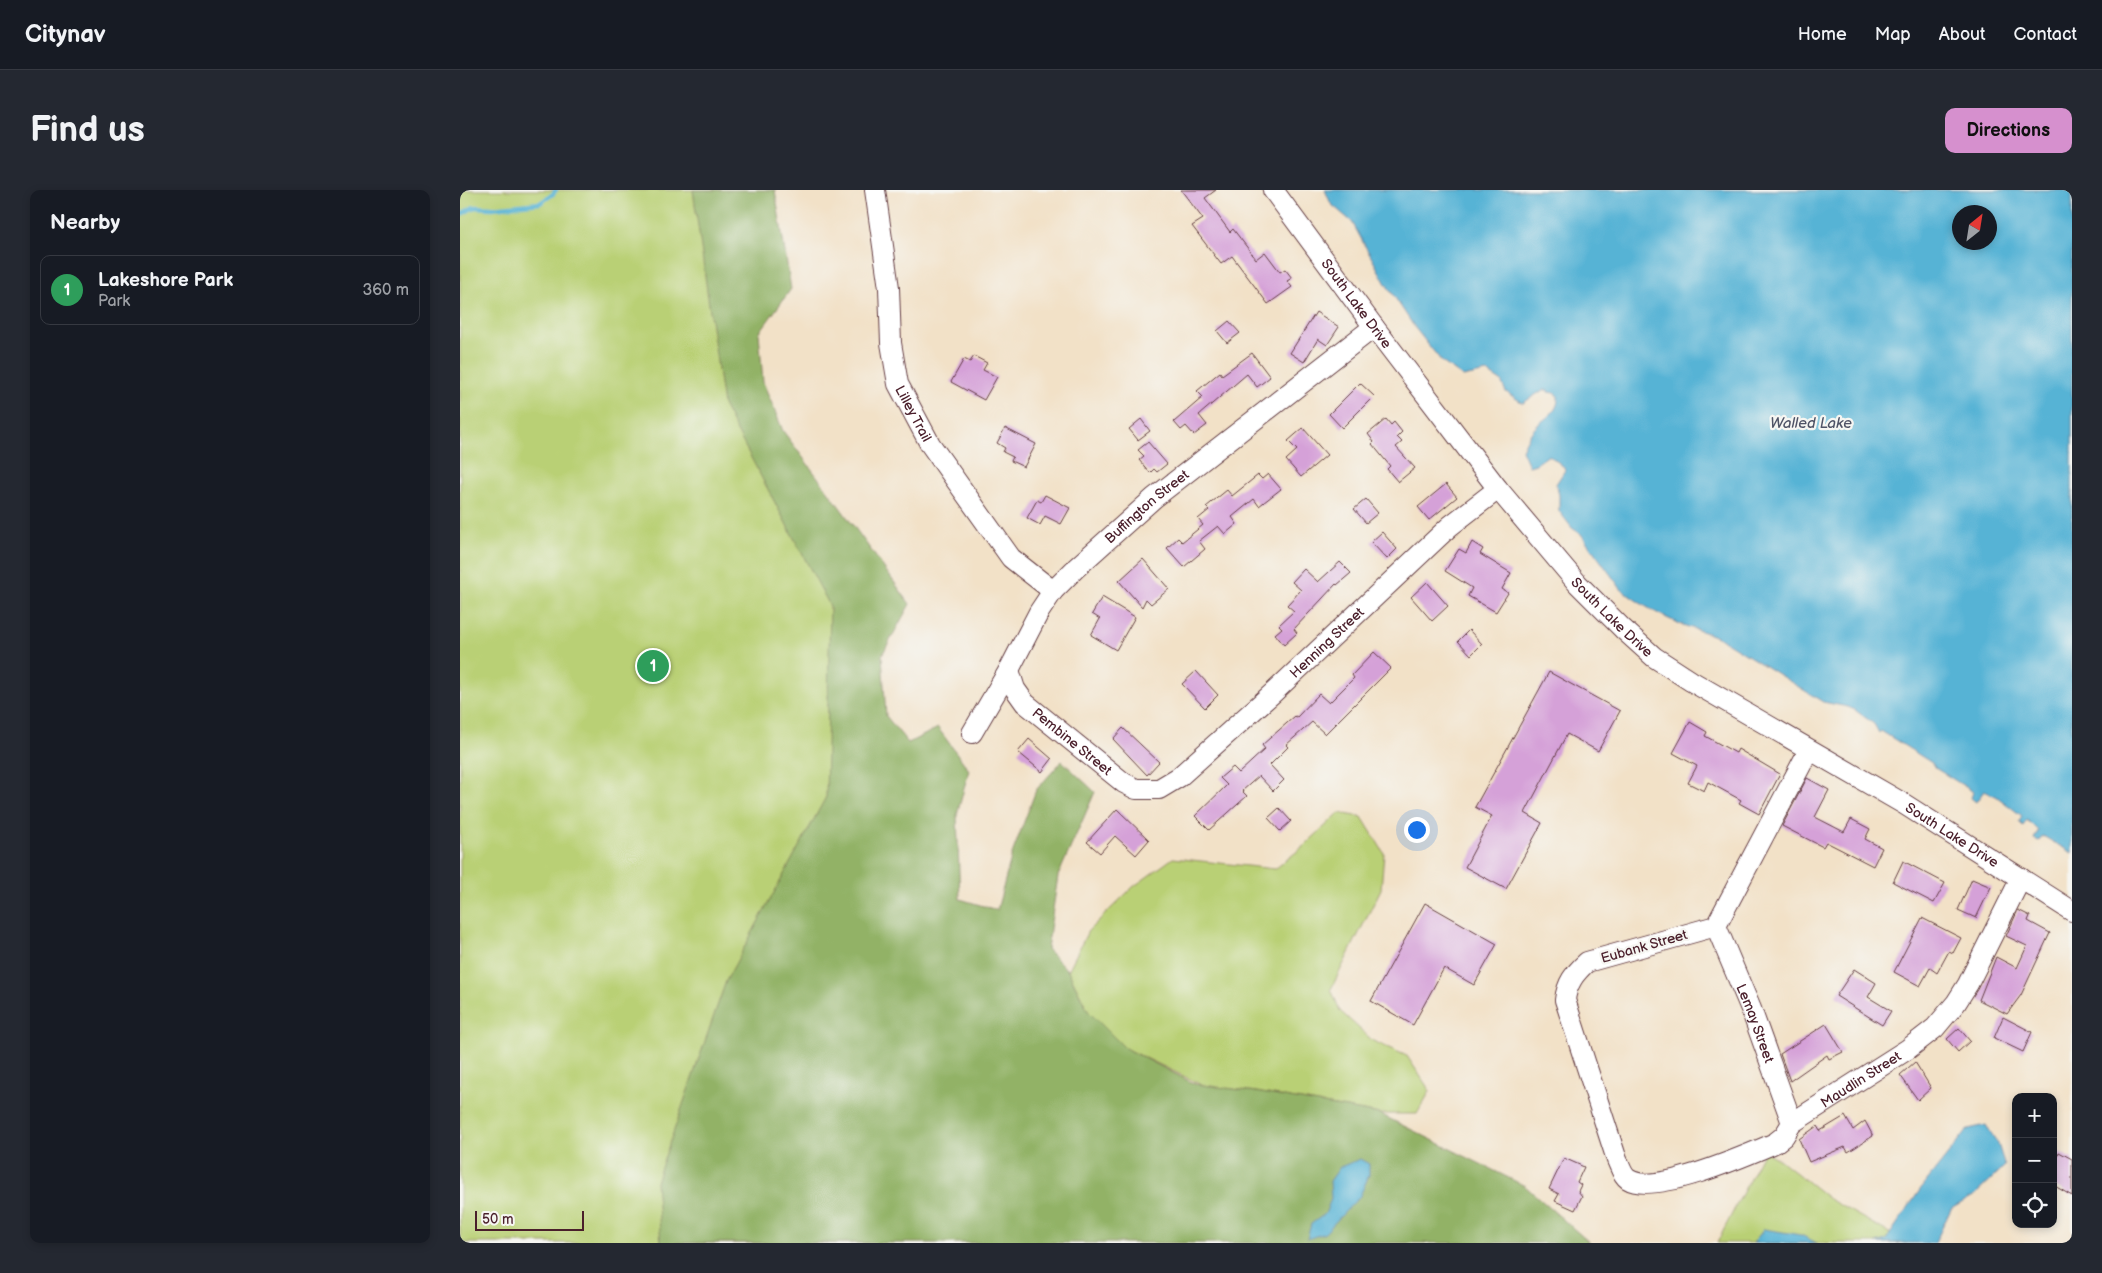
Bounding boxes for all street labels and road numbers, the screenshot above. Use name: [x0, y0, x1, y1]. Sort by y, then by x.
street label: South Lake Drive: [1318, 256, 1395, 352]
street label: Lilley Trail: [891, 383, 935, 445]
street label: Buffington Street: [1101, 466, 1193, 547]
street label: South Lake Drive: [1567, 574, 1656, 661]
street label: Henning Street: [1286, 603, 1368, 682]
street label: Pembine Street: [1029, 704, 1116, 779]
street label: South Lake Drive: [1902, 799, 2002, 871]
street label: Eubank Street: [1599, 926, 1690, 967]
street label: Lemay Street: [1732, 981, 1778, 1066]
street label: Maudlin Street: [1817, 1047, 1905, 1112]

